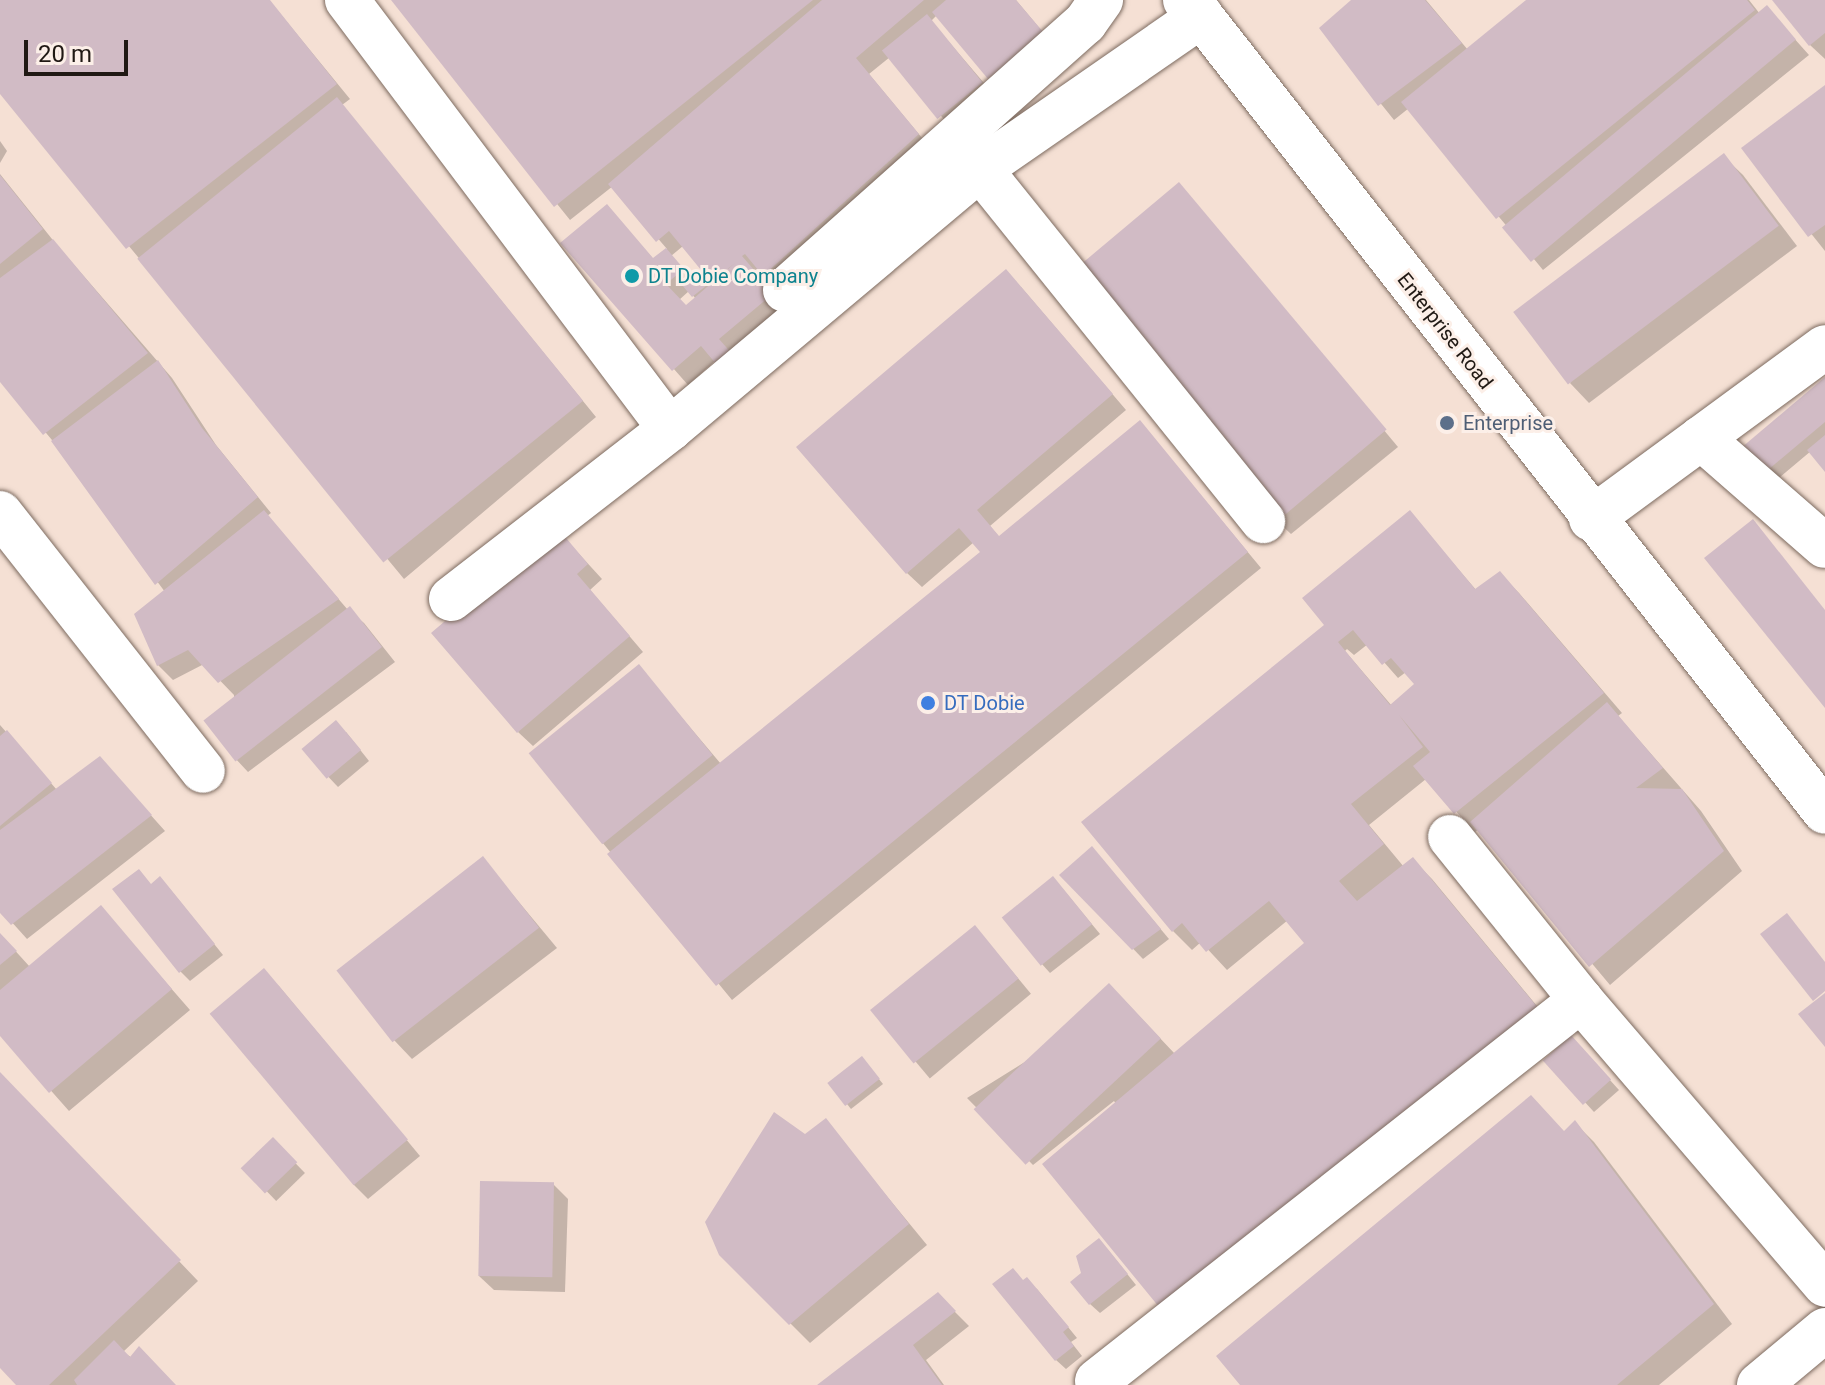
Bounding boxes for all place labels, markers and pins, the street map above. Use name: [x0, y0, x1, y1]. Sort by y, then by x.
place label: DT Dobie Company: [648, 264, 819, 288]
marker: DT Dobie Company: [623, 267, 641, 285]
place label: Enterprise: [1463, 411, 1553, 435]
marker: Enterprise: [1438, 414, 1456, 432]
place label: DT Dobie: [944, 691, 1025, 715]
marker: DT Dobie: [919, 694, 937, 712]

